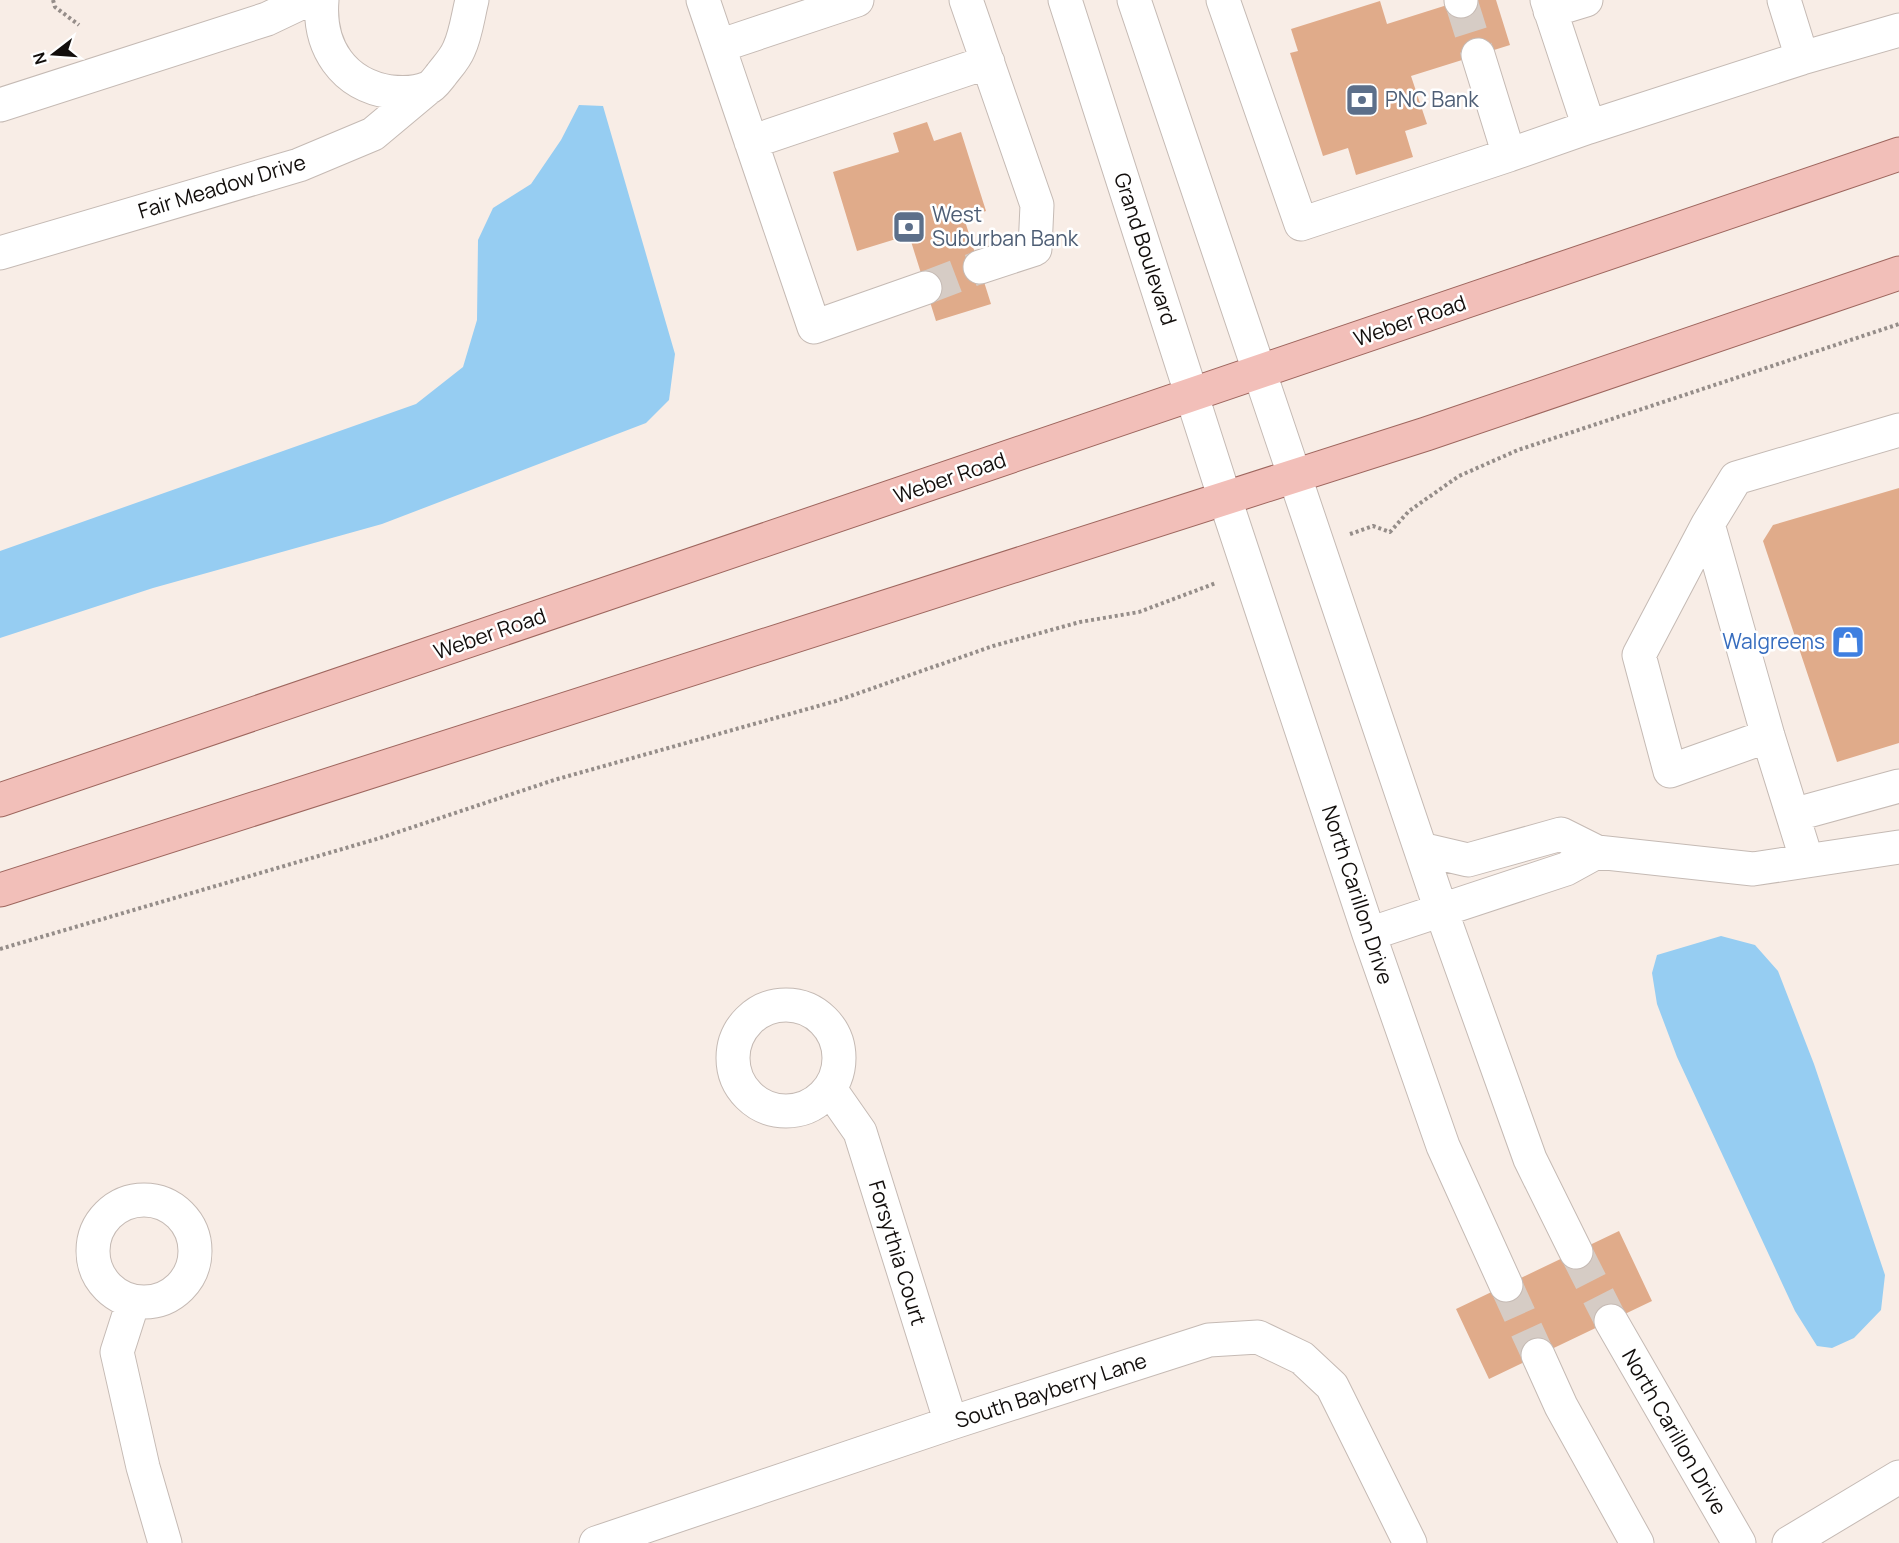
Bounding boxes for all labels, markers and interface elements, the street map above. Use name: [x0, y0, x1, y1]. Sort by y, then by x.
north arrow: [24, 24, 84, 84]
text: N: [27, 50, 52, 67]
bank icon: PNC Bank: [1344, 82, 1380, 118]
place label: PNC Bank: [1385, 85, 1479, 113]
street label: Fair Meadow Drive: [135, 147, 309, 225]
street label: Grand Boulevard: [1108, 169, 1184, 328]
place label: West Suburban Bank: [932, 200, 1079, 252]
bank icon: West Suburban Bank: [891, 209, 927, 245]
street label: Weber Road: [1350, 288, 1470, 352]
street label: Weber Road: [890, 445, 1010, 509]
street label: Weber Road: [430, 601, 550, 665]
shop icon: Walgreens: [1830, 624, 1866, 660]
place label: Walgreens: [1722, 627, 1825, 655]
street label: North Carillon Drive: [1316, 802, 1400, 988]
street label: Forsythia Court: [863, 1177, 933, 1328]
street label: North Carillon Drive: [1616, 1344, 1734, 1519]
street label: South Bayberry Lane: [951, 1346, 1150, 1434]

